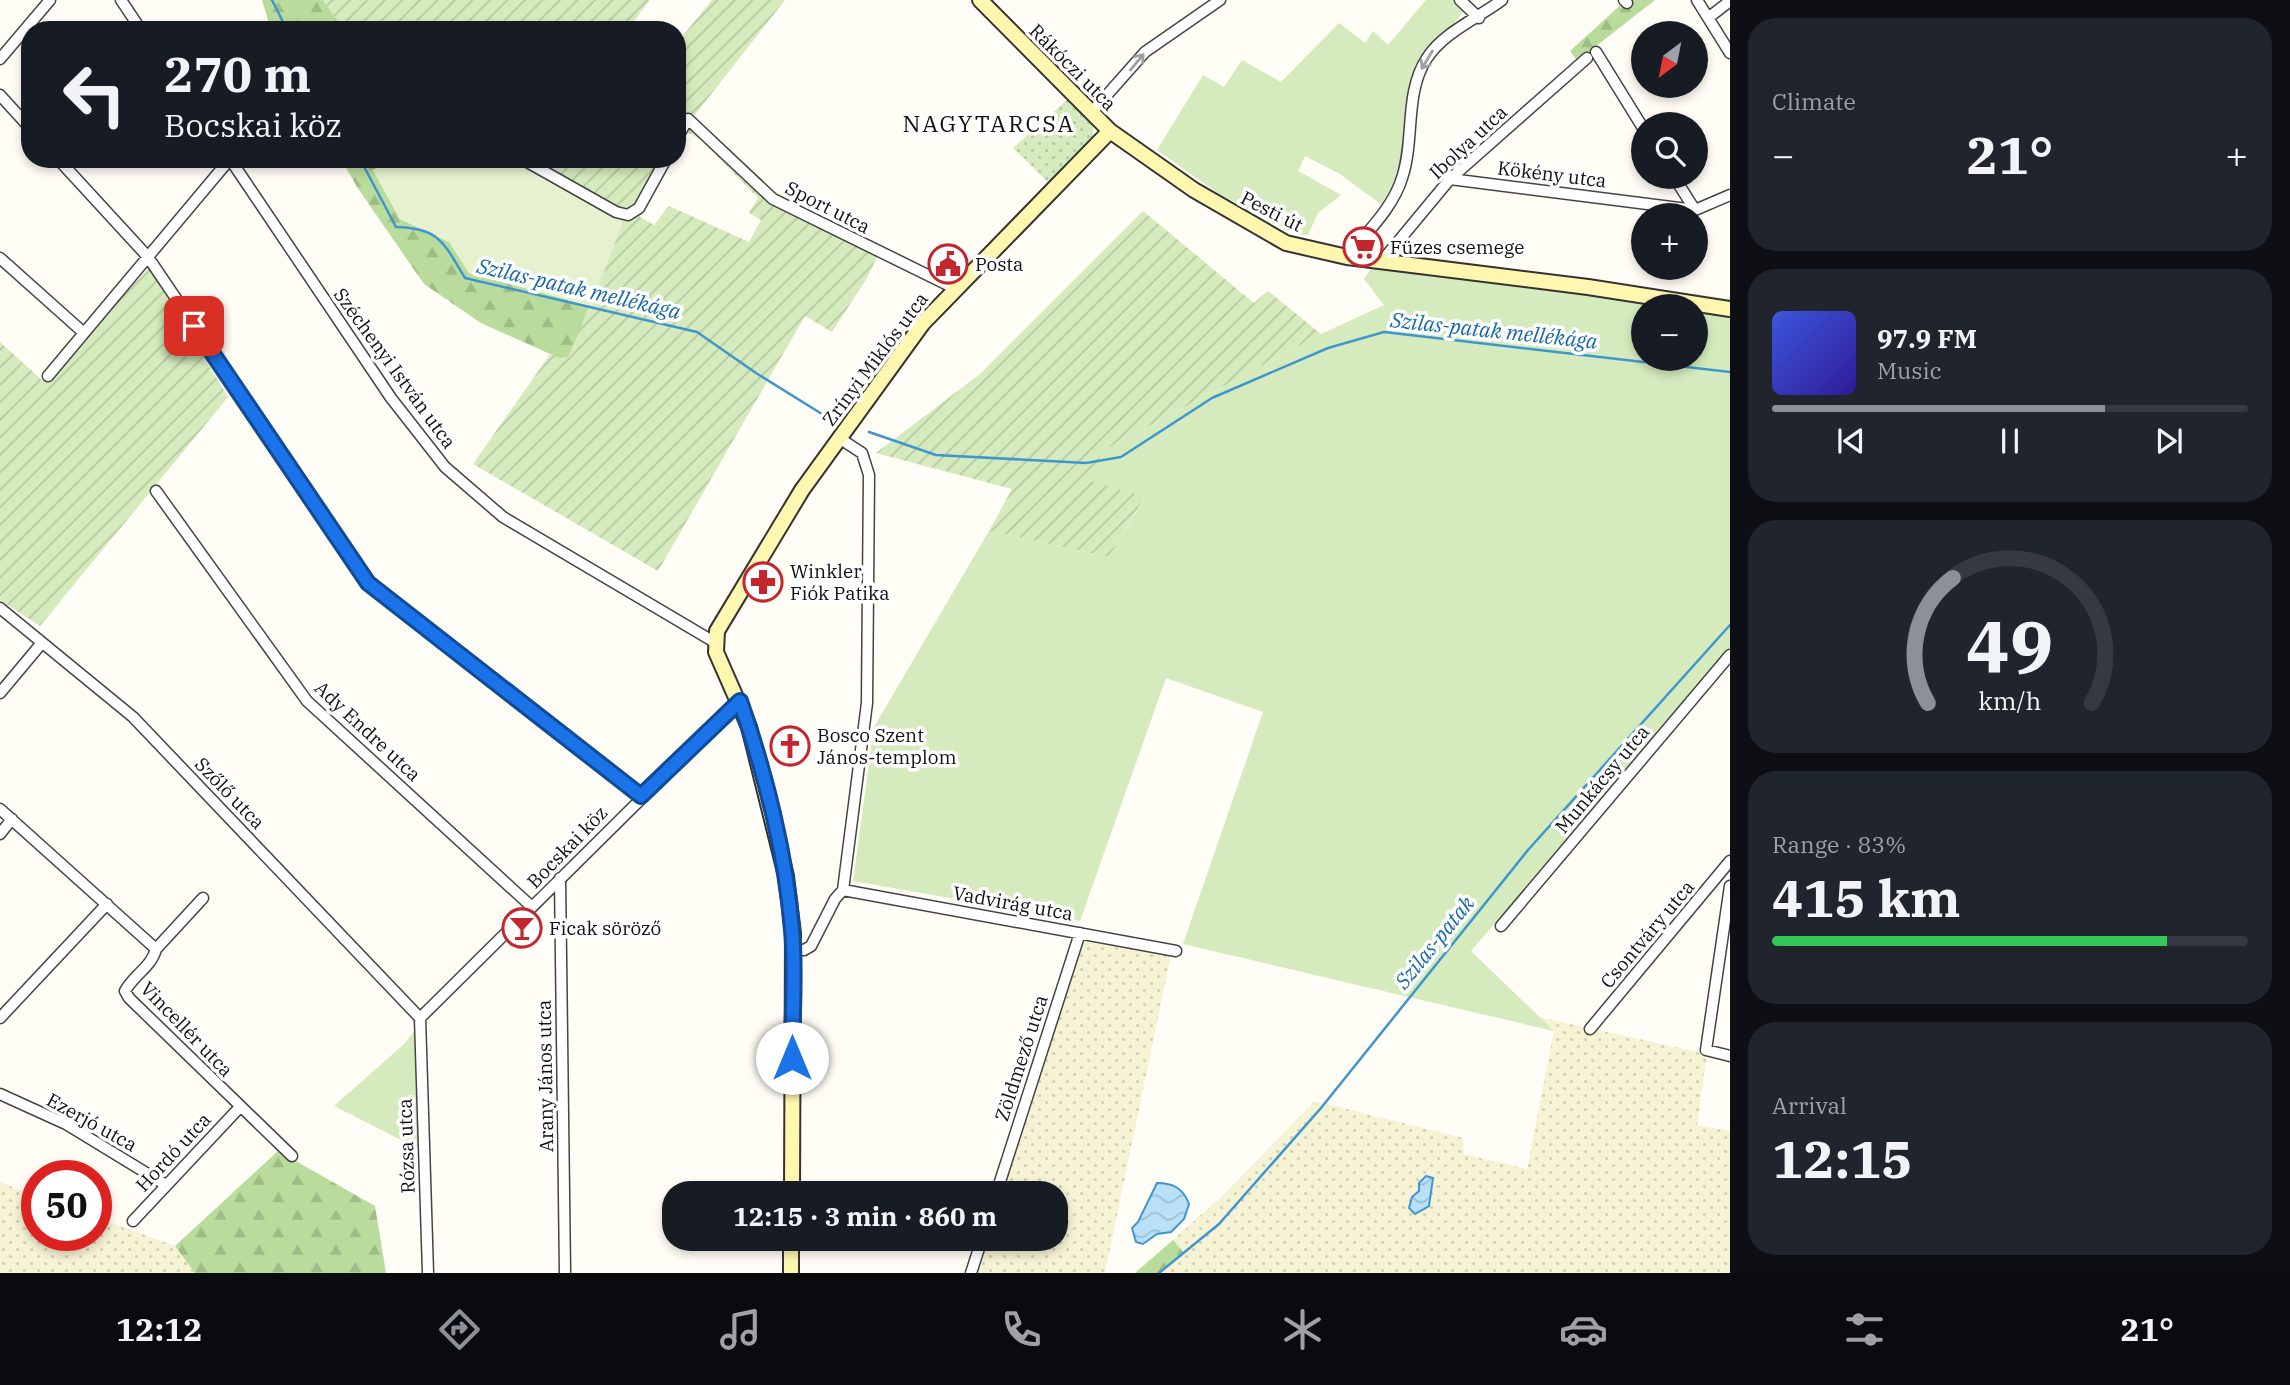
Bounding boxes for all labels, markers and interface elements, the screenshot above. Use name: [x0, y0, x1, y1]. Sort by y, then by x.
street label: Rákóczi utca: [1024, 18, 1122, 116]
north arrow: [1631, 21, 1708, 98]
map controls: [1631, 21, 1708, 371]
text: 270 m: [164, 42, 311, 105]
icon: left: [49, 49, 140, 140]
one-way arrow: [1420, 50, 1434, 70]
one-way arrow: [1129, 53, 1144, 71]
text: Climate: [1772, 86, 1856, 116]
street label: Ibolya utca: [1424, 100, 1512, 184]
text: Bocskai köz: [164, 104, 342, 146]
district label: NAGYTARCSA: [903, 108, 1075, 138]
button: search: [1631, 112, 1708, 189]
text: 21°: [1967, 121, 2053, 188]
text: −: [1772, 130, 1795, 179]
text: +: [2225, 130, 2248, 179]
street label: Kökény utca: [1496, 155, 1608, 193]
street label: Sport utca: [782, 175, 874, 239]
street label: Pesti út: [1237, 185, 1307, 237]
button: +: [1631, 203, 1708, 280]
supermarket icon: Füzes csemege: [1342, 226, 1384, 268]
place label: Füzes csemege: [1390, 235, 1524, 259]
public building icon: Posta: [927, 243, 969, 285]
water label: Szilas-patak mellékága: [473, 251, 684, 325]
place label: Posta: [975, 252, 1023, 276]
street label: Széchenyi István utca: [329, 283, 461, 453]
street label: Zrínyi Miklós utca: [817, 287, 933, 431]
button: −: [1631, 294, 1708, 371]
pin: [164, 296, 224, 356]
water label: Szilas-patak mellékága: [1388, 305, 1600, 355]
icon: arrive: [175, 307, 213, 345]
text: 97.9 FM: [1877, 321, 1977, 355]
text: Music: [1877, 355, 1942, 385]
icon: previous: [1832, 422, 1870, 460]
icon: pause: [1991, 422, 2029, 460]
icon: next: [2150, 422, 2188, 460]
place label: Winkler Fiók Patika: [790, 559, 890, 605]
pharmacy icon: Winkler Fiók Patika: [742, 561, 784, 603]
text: 49: [1966, 598, 2054, 693]
street label: Ady Endre utca: [310, 676, 426, 786]
text: km/h: [1978, 683, 2042, 716]
street label: Munkácsy utca: [1550, 720, 1654, 838]
place label: Bosco Szent János-templom: [817, 723, 957, 769]
church icon: Bosco Szent János-templom: [769, 725, 811, 767]
street label: Szőlő utca: [190, 752, 270, 834]
street label: Bocskai köz: [522, 801, 612, 893]
text: Range · 83%: [1772, 829, 1906, 859]
text: 415 km: [1772, 864, 1961, 931]
street label: Csontváry utca: [1595, 875, 1699, 993]
street label: Vadvirág utca: [951, 881, 1075, 925]
water label: Szilas-patak: [1387, 889, 1481, 995]
bar icon: Ficak söröző: [501, 907, 543, 949]
place label: Ficak söröző: [549, 916, 661, 940]
street label: Vincellér utca: [136, 976, 238, 1082]
street label: Zöldmező utca: [989, 992, 1053, 1124]
street label: Arany János utca: [532, 1000, 558, 1152]
position arrow: [755, 1021, 829, 1095]
street label: Ezerjó utca: [43, 1087, 141, 1157]
text: Arrival: [1772, 1090, 1847, 1120]
street label: Rózsa utca: [392, 1098, 420, 1194]
street label: Hordó utca: [130, 1107, 216, 1197]
text: 12:15: [1772, 1125, 1913, 1192]
speed limit sign: 50: [21, 1160, 112, 1251]
text: 12:15 · 3 min · 860 m: [733, 1199, 997, 1233]
icon: directions: [435, 1305, 484, 1354]
icon: music: [716, 1305, 765, 1354]
icon: phone: [997, 1305, 1046, 1354]
icon: climate: [1278, 1305, 1327, 1354]
icon: car: [1559, 1305, 1608, 1354]
icon: filters: [1840, 1305, 1889, 1354]
text: 12:12: [116, 1308, 203, 1350]
text: 21°: [2121, 1308, 2174, 1350]

